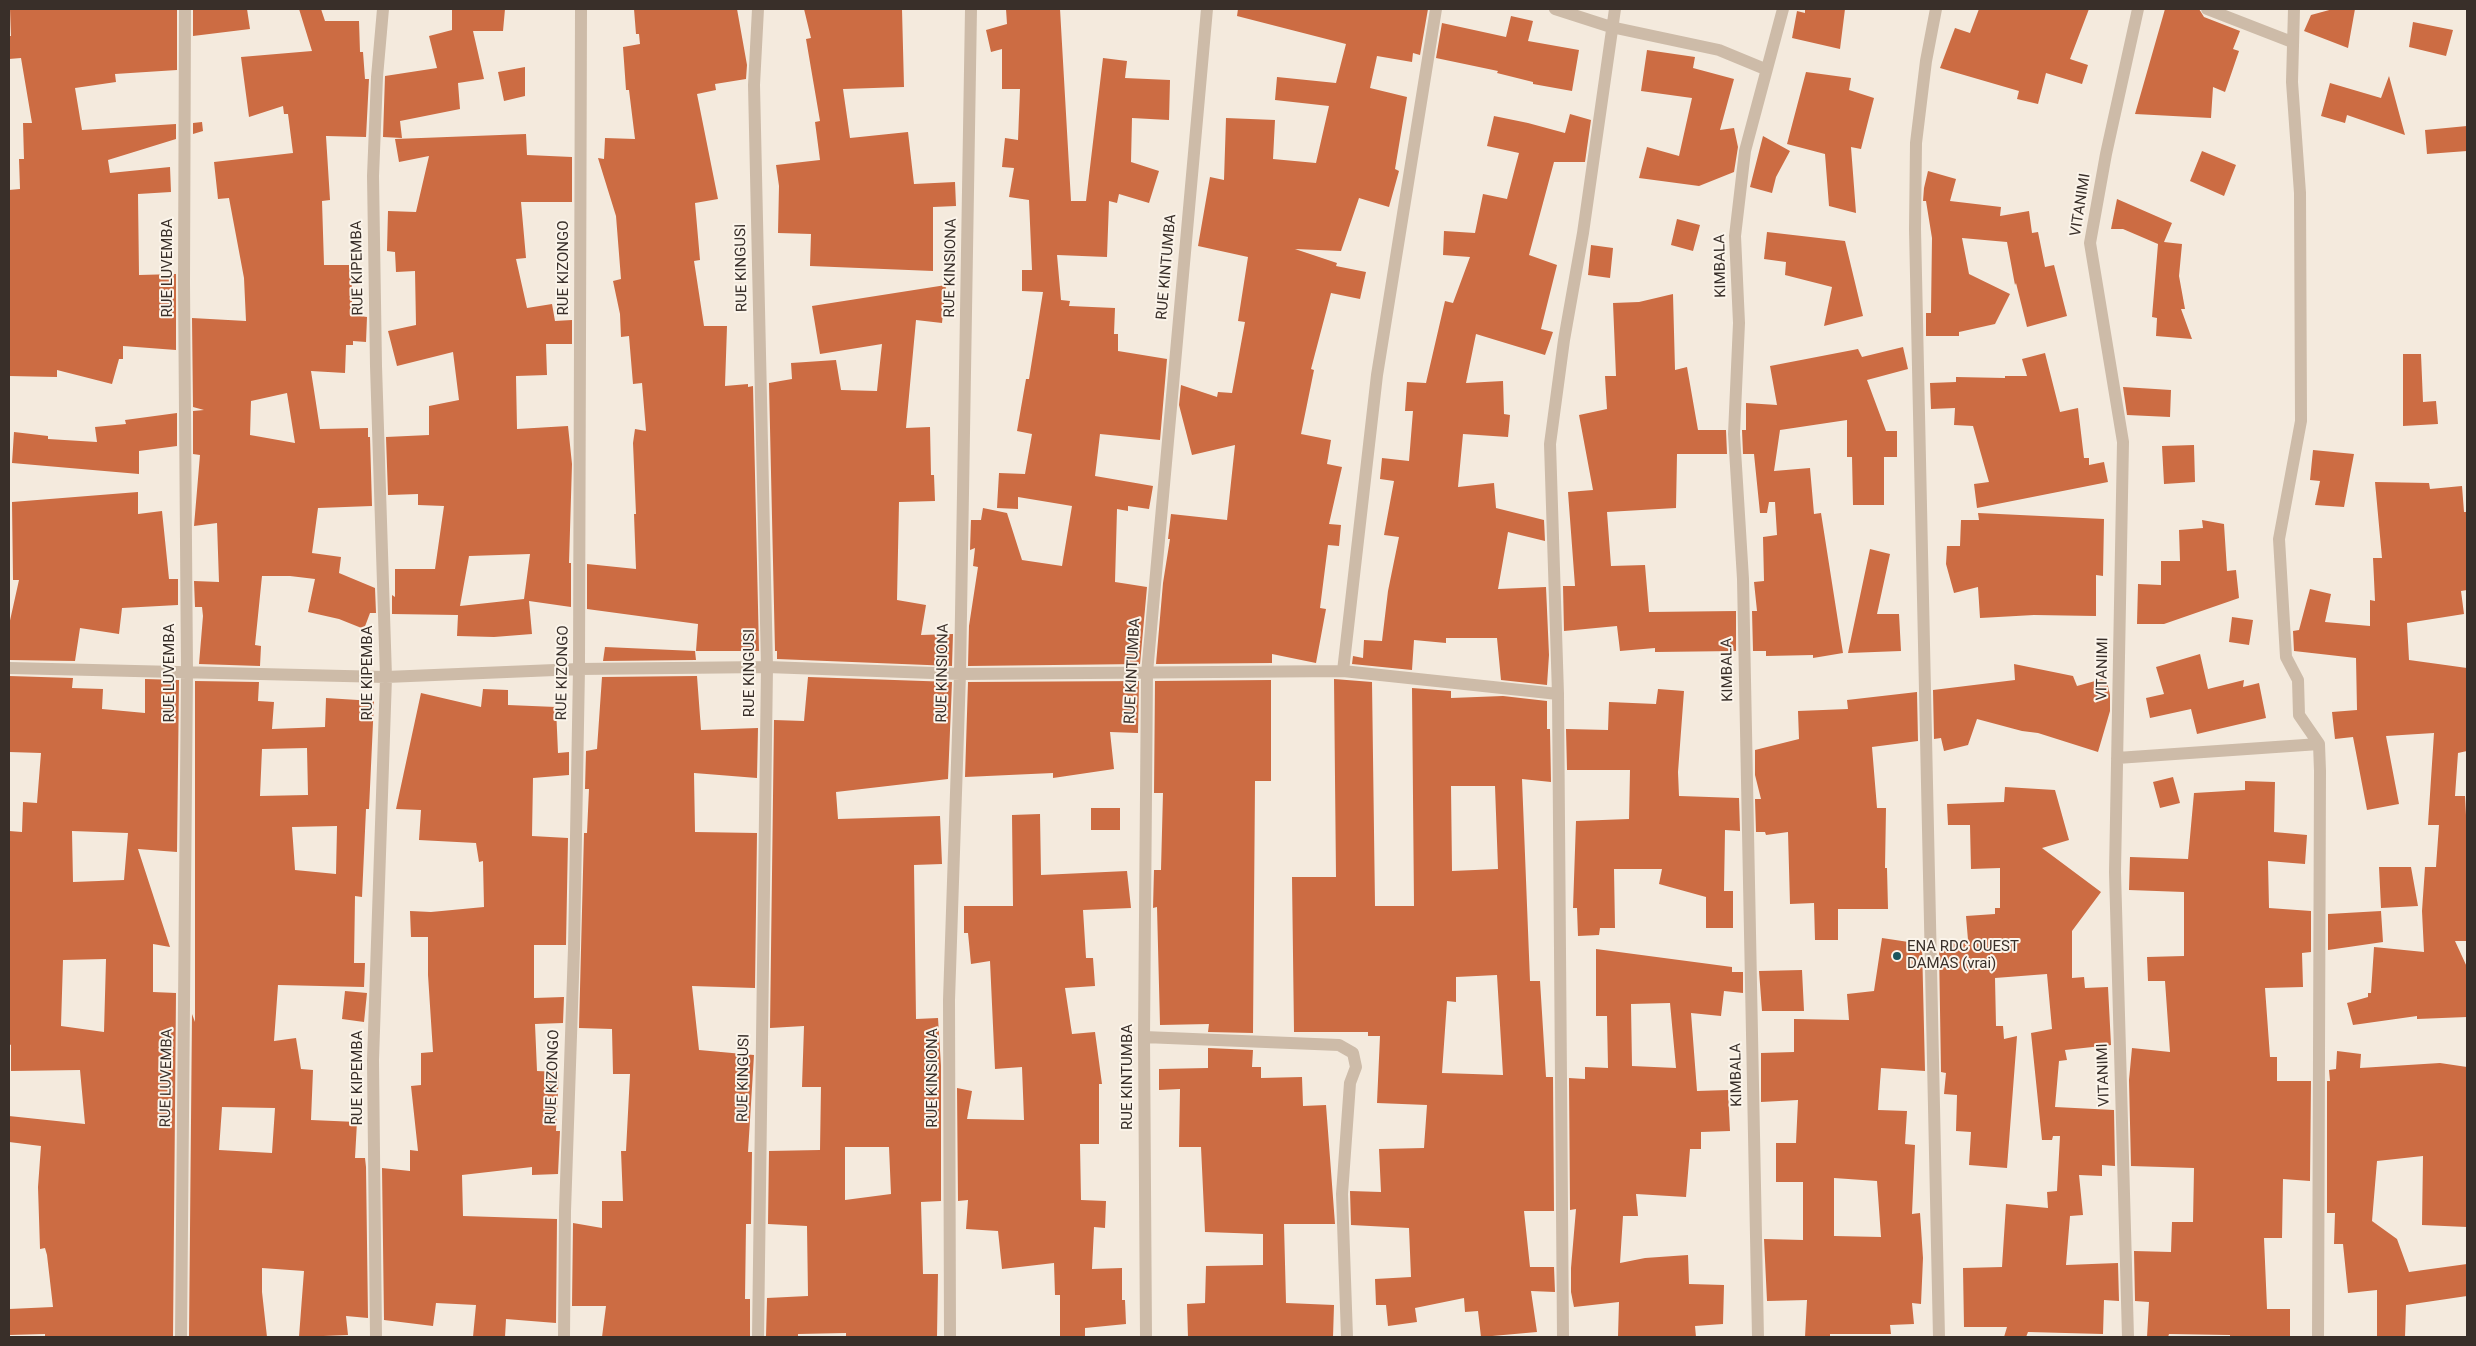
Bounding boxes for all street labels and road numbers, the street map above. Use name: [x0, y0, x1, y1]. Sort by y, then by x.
street label: VITANIMI: [2067, 172, 2095, 238]
street label: RUE KINTUMBA: [1153, 213, 1181, 321]
street label: RUE KINSIONA: [941, 218, 961, 318]
street label: RUE LUVEMBA: [159, 219, 177, 317]
street label: RUE KIPEMBA: [348, 220, 368, 316]
street label: RUE KIZONGO: [555, 220, 573, 316]
street label: RUE KINGUSI: [732, 224, 752, 312]
street label: KIMBALA: [1711, 234, 1731, 298]
street label: RUE KINTUMBA: [1121, 618, 1145, 724]
street label: RUE KINSIONA: [933, 623, 953, 723]
street label: RUE LUVEMBA: [161, 624, 179, 722]
street label: RUE KIZONGO: [553, 625, 573, 721]
street label: RUE KIPEMBA: [359, 626, 377, 720]
street label: RUE KINGUSI: [741, 629, 759, 717]
street label: VITANIMI: [2093, 637, 2113, 701]
street label: KIMBALA: [1718, 638, 1738, 702]
street label: RUE KINTUMBA: [1119, 1024, 1137, 1130]
street label: RUE LUVEMBA: [157, 1028, 177, 1128]
street label: RUE KINSIONA: [924, 1028, 942, 1128]
street label: RUE KIZONGO: [542, 1029, 564, 1125]
street label: RUE KIPEMBA: [349, 1031, 367, 1125]
street label: RUE KINGUSI: [734, 1034, 754, 1122]
street label: KIMBALA: [1727, 1043, 1747, 1107]
street label: VITANIMI: [2094, 1043, 2114, 1107]

